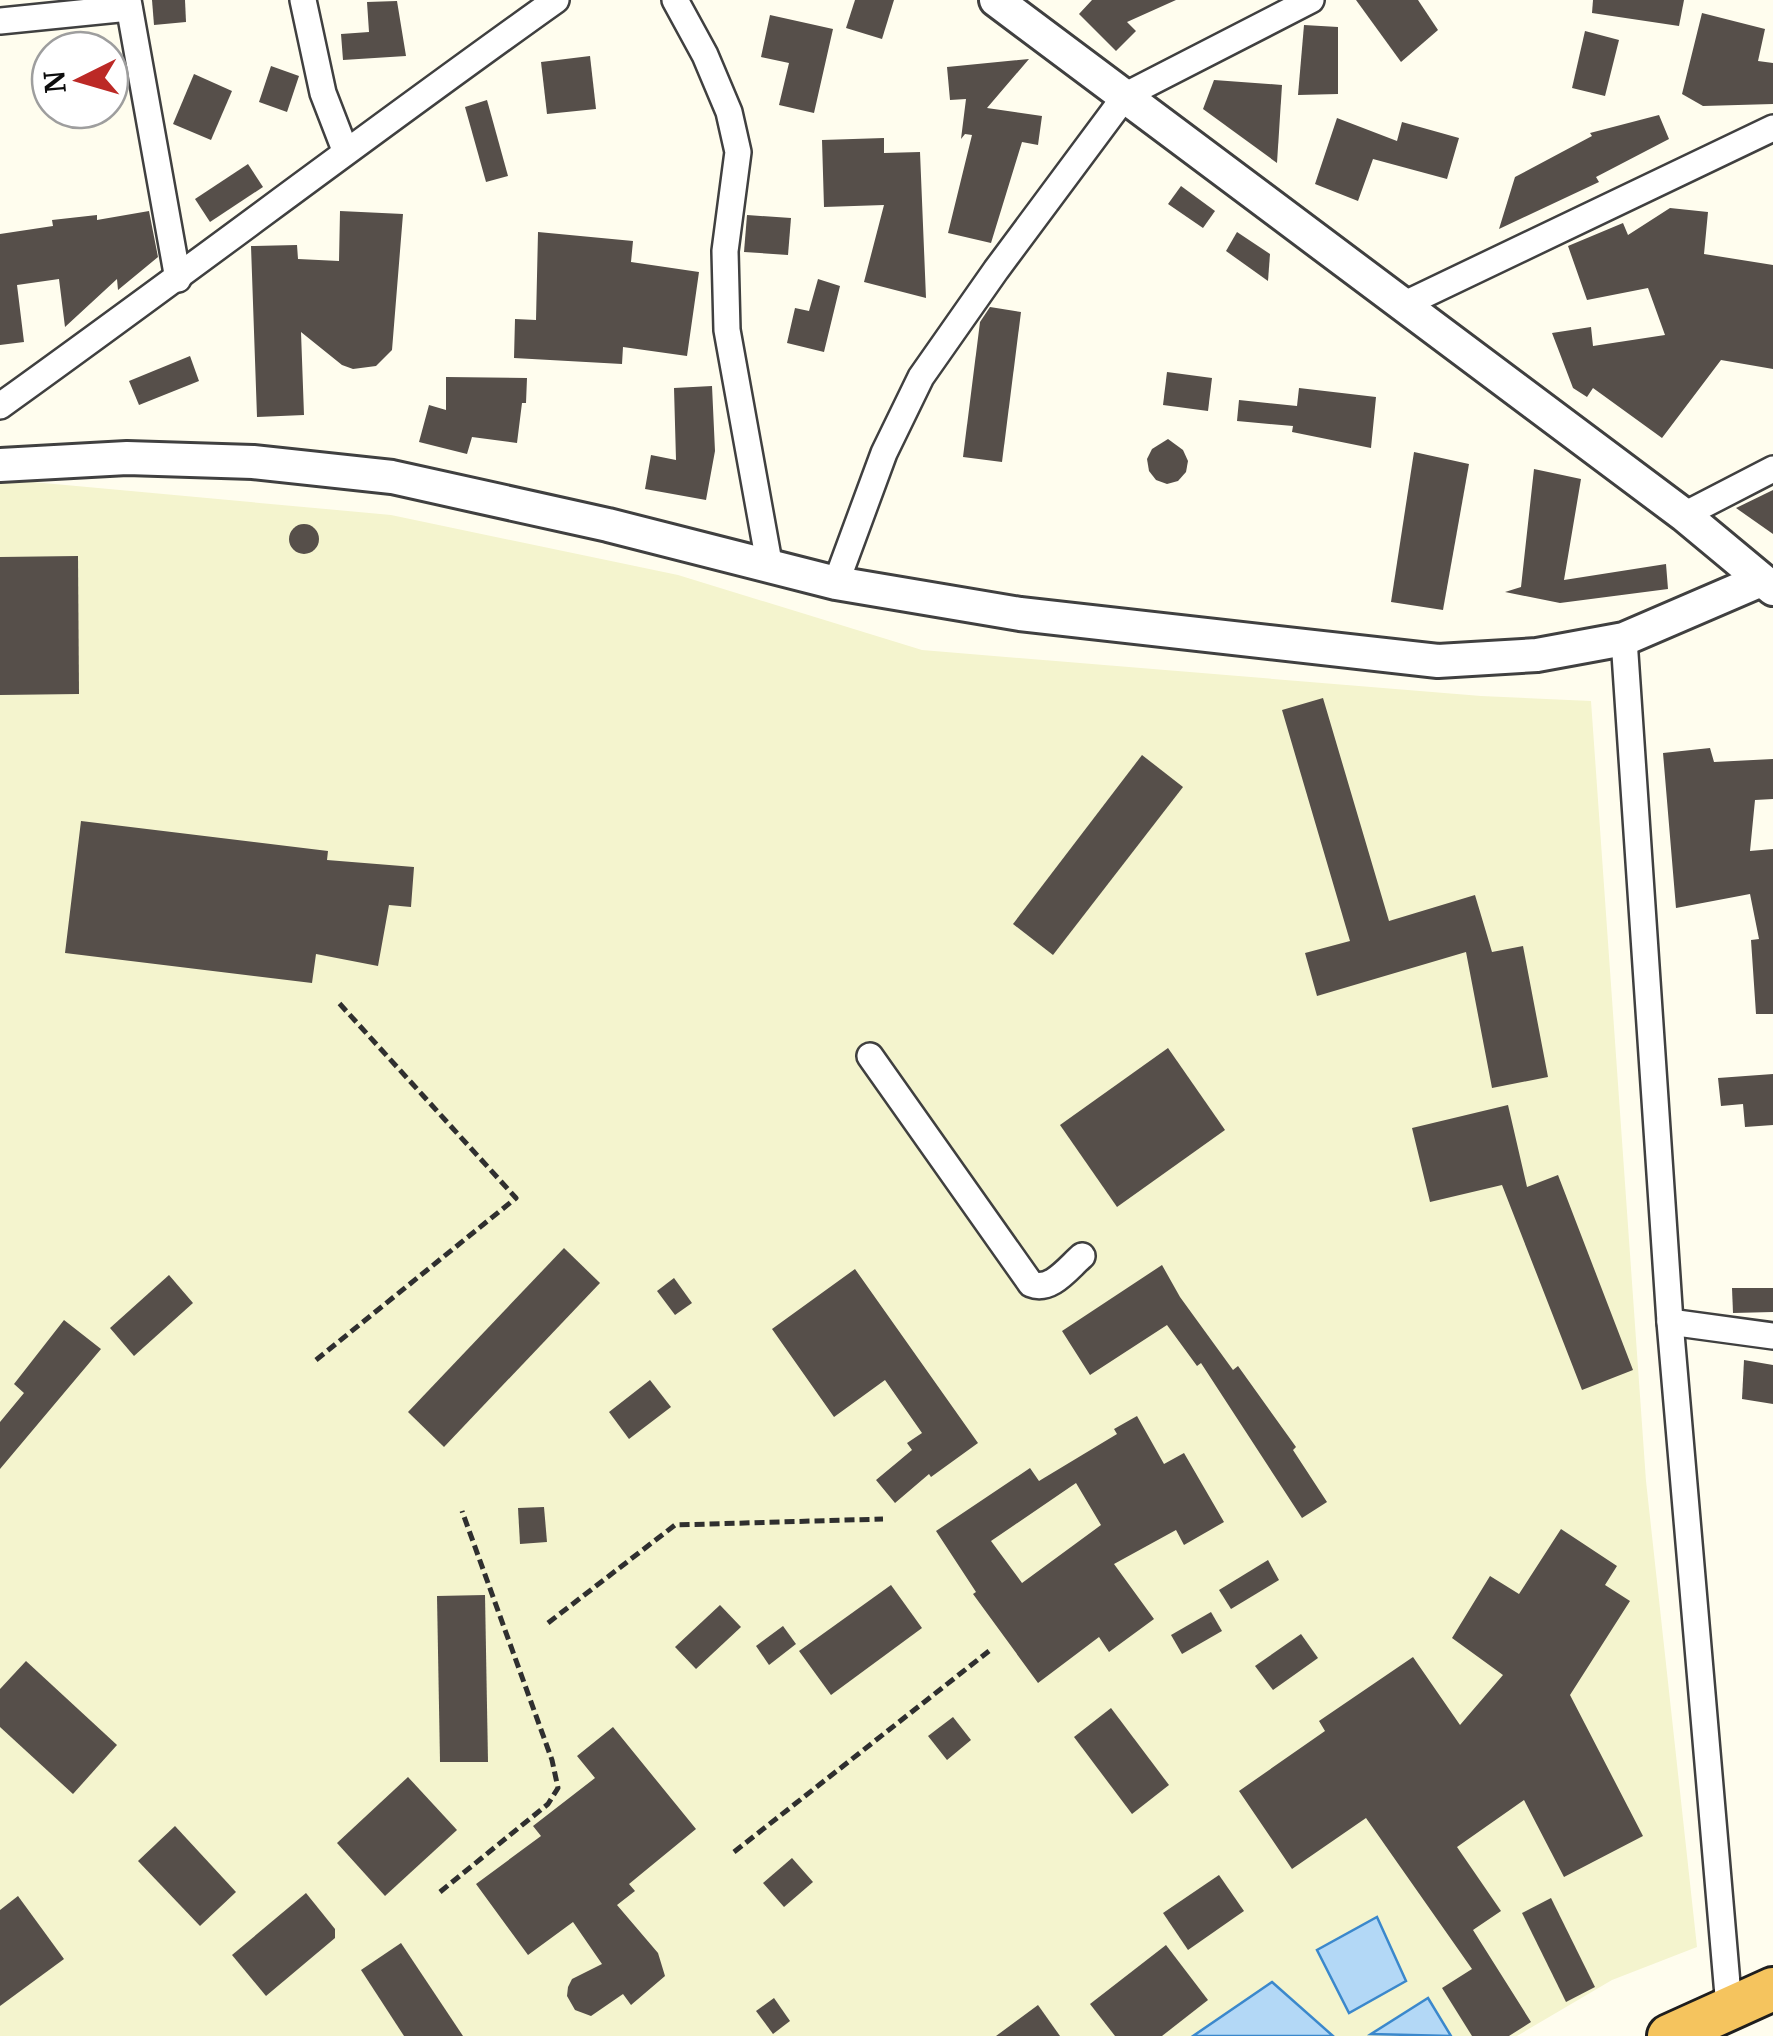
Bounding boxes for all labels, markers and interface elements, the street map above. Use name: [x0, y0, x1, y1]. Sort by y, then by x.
north arrow: [30, 30, 130, 130]
text: N: [36, 70, 74, 95]

